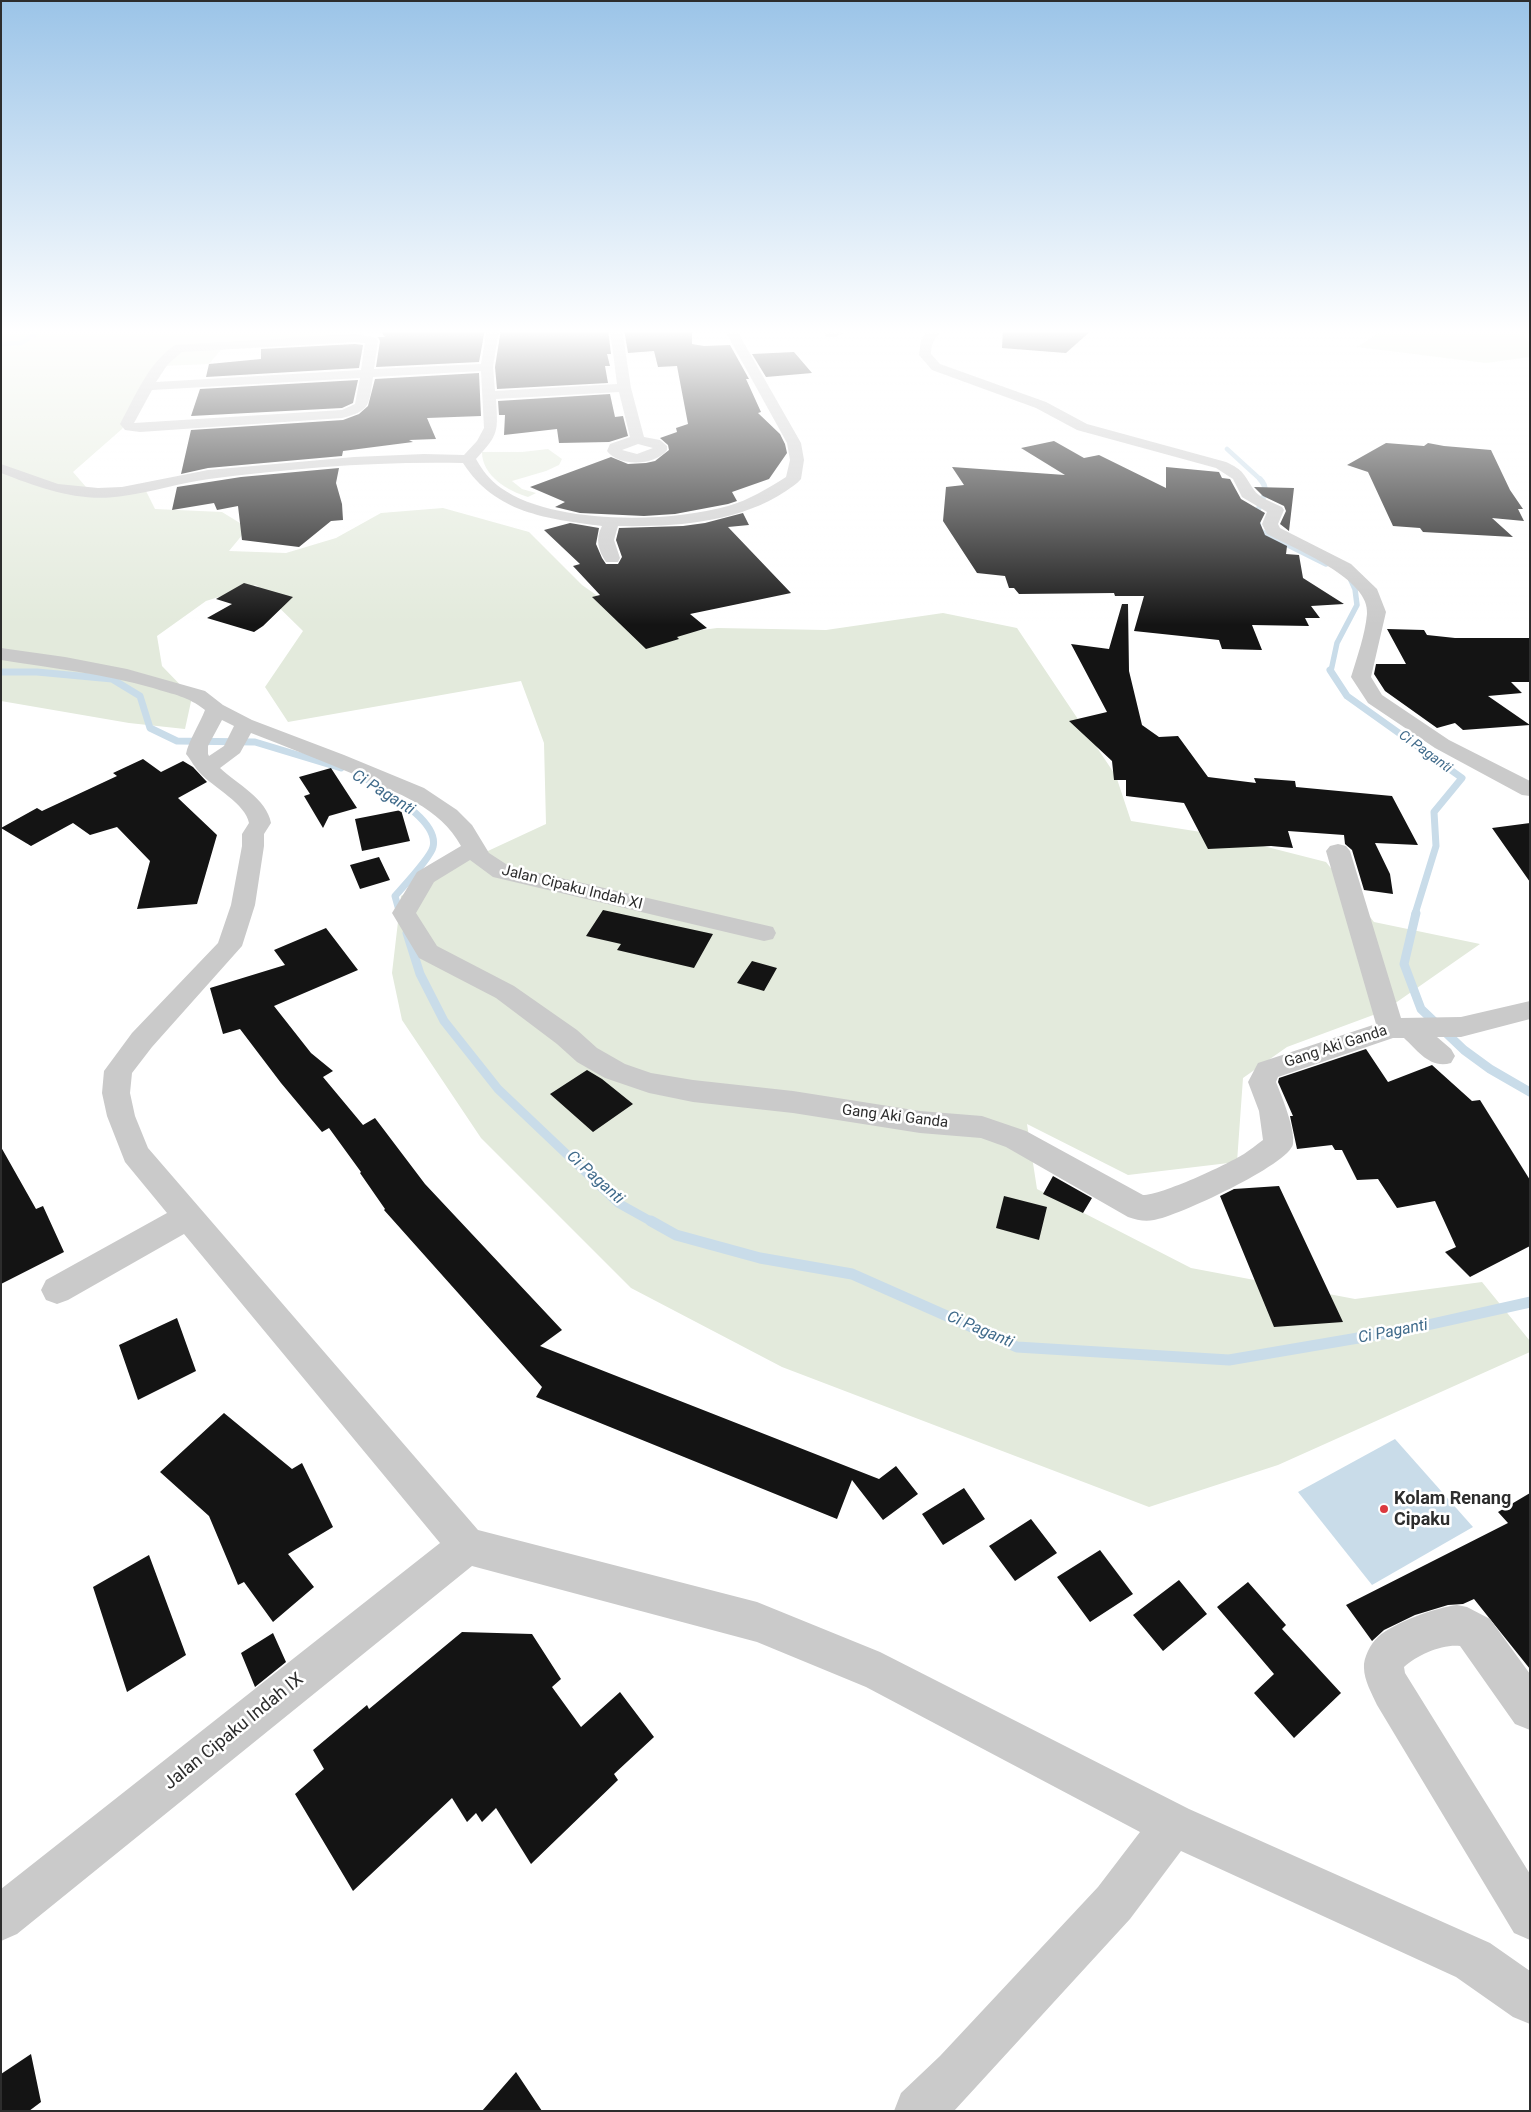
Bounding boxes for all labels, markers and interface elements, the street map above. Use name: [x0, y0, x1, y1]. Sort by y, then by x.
water label: Ci Paganti: [1395, 727, 1455, 777]
water label: Ci Paganti: [348, 766, 418, 820]
street label: Jalan Cipaku Indah XI: [500, 862, 644, 914]
street label: Gang Aki Ganda: [1282, 1022, 1390, 1072]
street label: Gang Aki Ganda: [841, 1102, 949, 1132]
water label: Ci Paganti: [562, 1147, 628, 1209]
water label: Ci Paganti: [944, 1307, 1016, 1353]
water label: Ci Paganti: [1357, 1316, 1429, 1348]
place label: Kolam Renang Cipaku: [1394, 1488, 1511, 1530]
marker: Kolam Renang Cipaku: [1378, 1503, 1390, 1515]
street label: Jalan Cipaku Indah IX: [160, 1669, 308, 1795]

